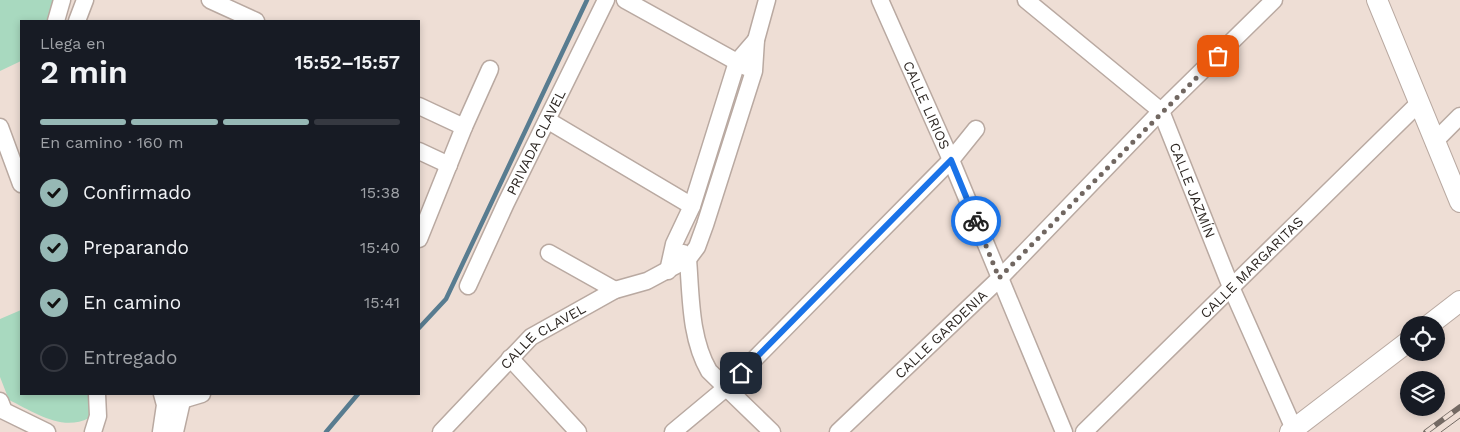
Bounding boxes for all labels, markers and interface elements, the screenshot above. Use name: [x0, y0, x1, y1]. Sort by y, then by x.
text: Llega en: [40, 34, 106, 53]
pin: [1197, 35, 1239, 77]
icon: bag: [1204, 42, 1232, 70]
text: 15:52–15:57: [295, 51, 400, 74]
text: 2 min: [40, 53, 128, 91]
street label: CALLE LIRIOS: [900, 59, 953, 152]
street label: PRIVADA CLAVEL: [503, 87, 569, 198]
text: En camino · 160 m: [40, 133, 183, 152]
street label: CALLE JAZMÍN: [1166, 140, 1219, 240]
icon: check: [40, 179, 68, 207]
text: Confirmado: [83, 181, 192, 204]
text: 15:38: [361, 183, 400, 202]
courier: [951, 196, 1001, 246]
icon: bike: [962, 207, 990, 235]
street label: CALLE MARGARITAS: [1197, 213, 1306, 321]
icon: check: [40, 234, 68, 262]
text: Preparando: [83, 236, 189, 259]
text: 15:40: [360, 238, 400, 257]
street label: CALLE GARDENIA: [892, 287, 990, 382]
icon: check: [40, 289, 68, 317]
text: En camino: [83, 291, 181, 314]
text: 15:41: [364, 293, 400, 312]
street label: CALLE CLAVEL: [497, 300, 588, 372]
map controls: [1400, 316, 1445, 416]
button: locate: [1400, 316, 1445, 361]
text: Entregado: [83, 346, 177, 369]
pin: [720, 352, 762, 394]
icon: home: [727, 359, 755, 387]
button: layers: [1400, 371, 1445, 416]

